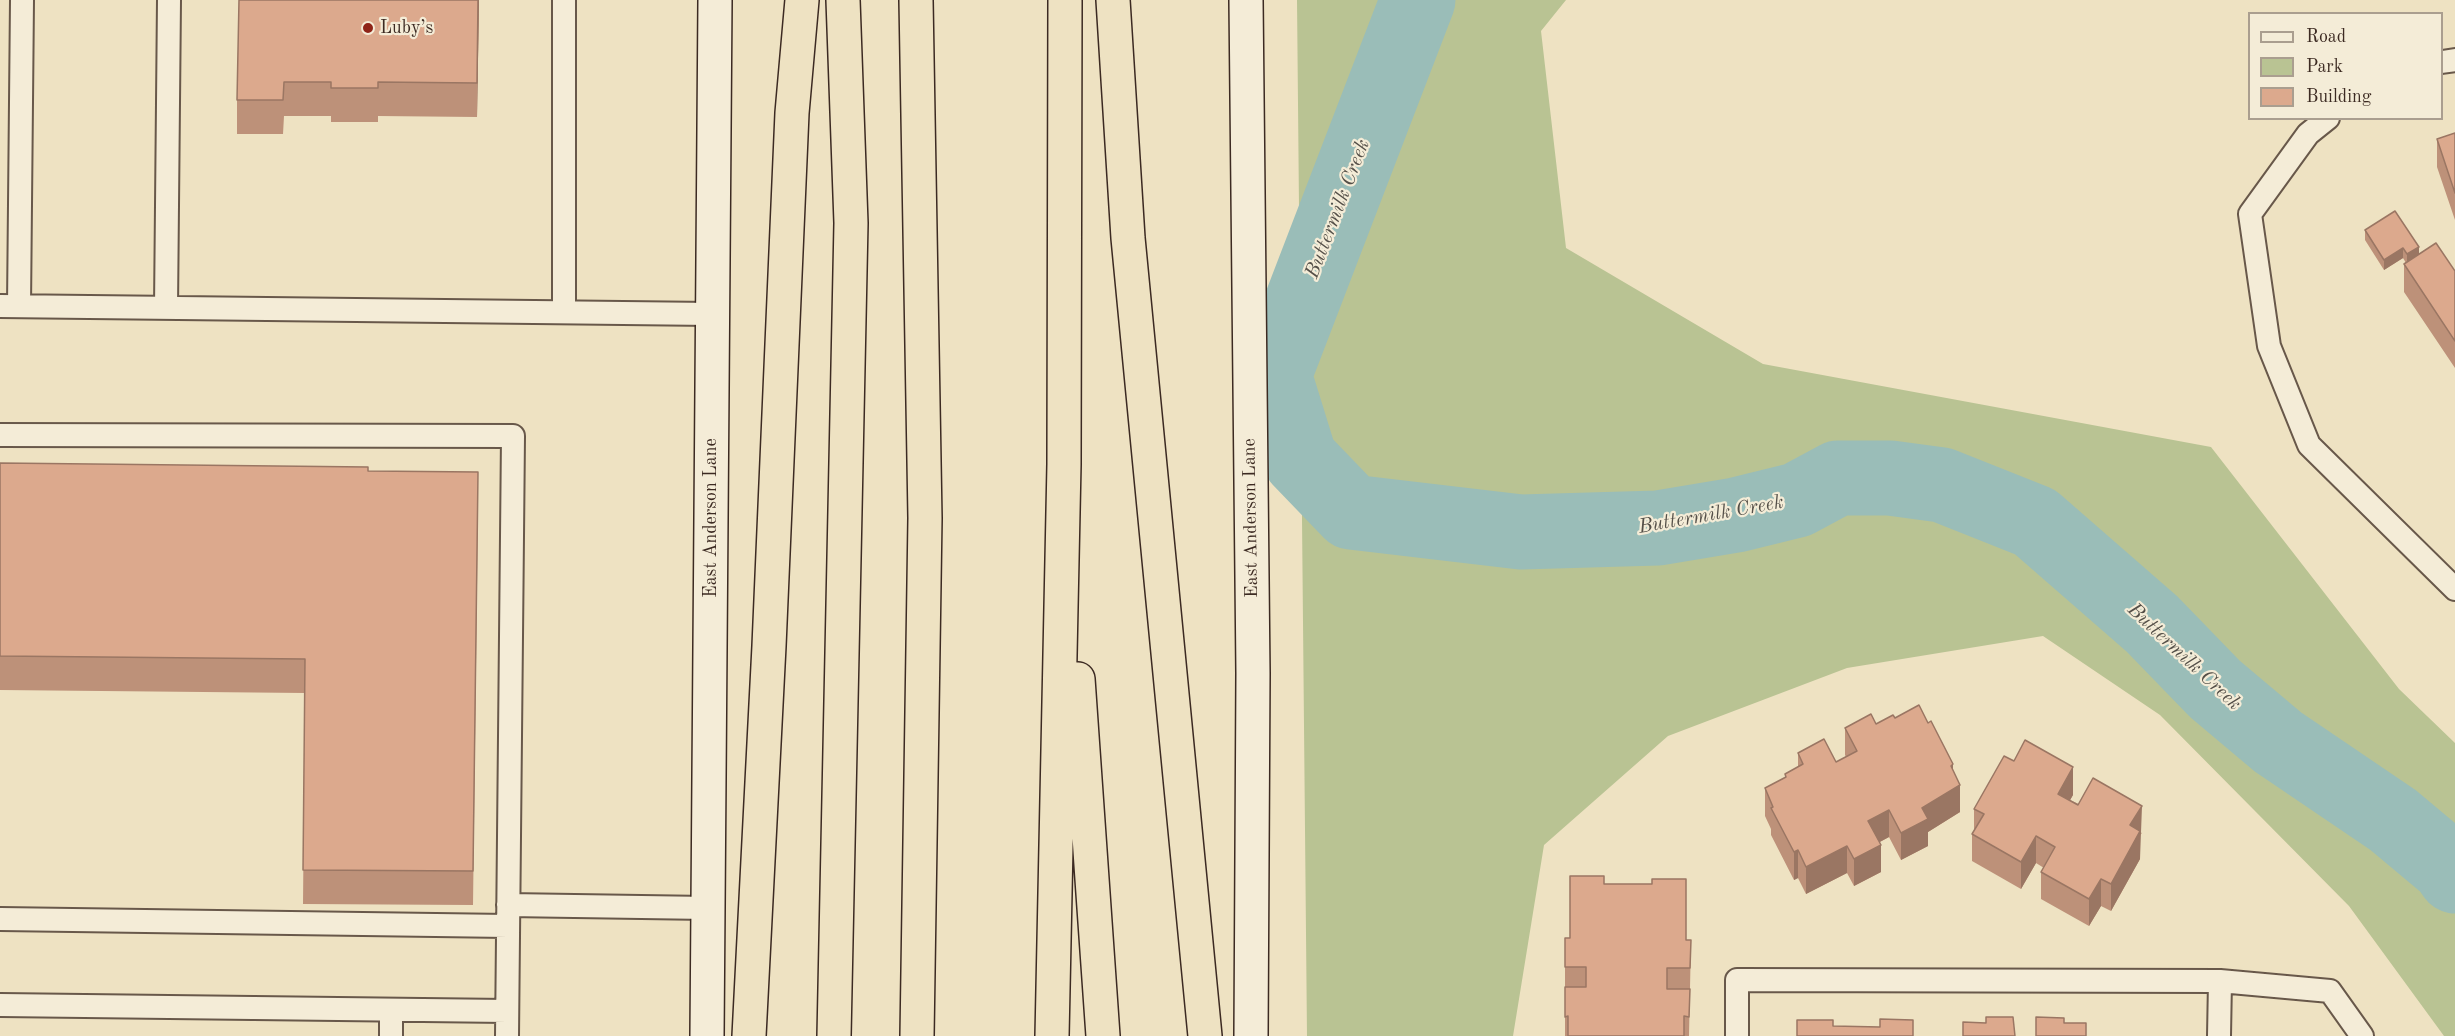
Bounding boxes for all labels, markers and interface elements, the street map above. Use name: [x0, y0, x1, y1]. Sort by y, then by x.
legend: [2248, 12, 2443, 120]
place label: Luby’s: [380, 17, 433, 39]
marker: Luby’s: [361, 21, 375, 35]
text: Road: [2306, 28, 2346, 46]
text: Park: [2306, 58, 2343, 76]
text: Building: [2306, 88, 2371, 106]
water label: Buttermilk Creek: [1300, 136, 1376, 282]
street label: East Anderson Lane: [700, 438, 722, 598]
street label: East Anderson Lane: [1239, 438, 1263, 598]
water label: Buttermilk Creek: [1637, 490, 1785, 540]
water label: Buttermilk Creek: [2122, 598, 2246, 716]

